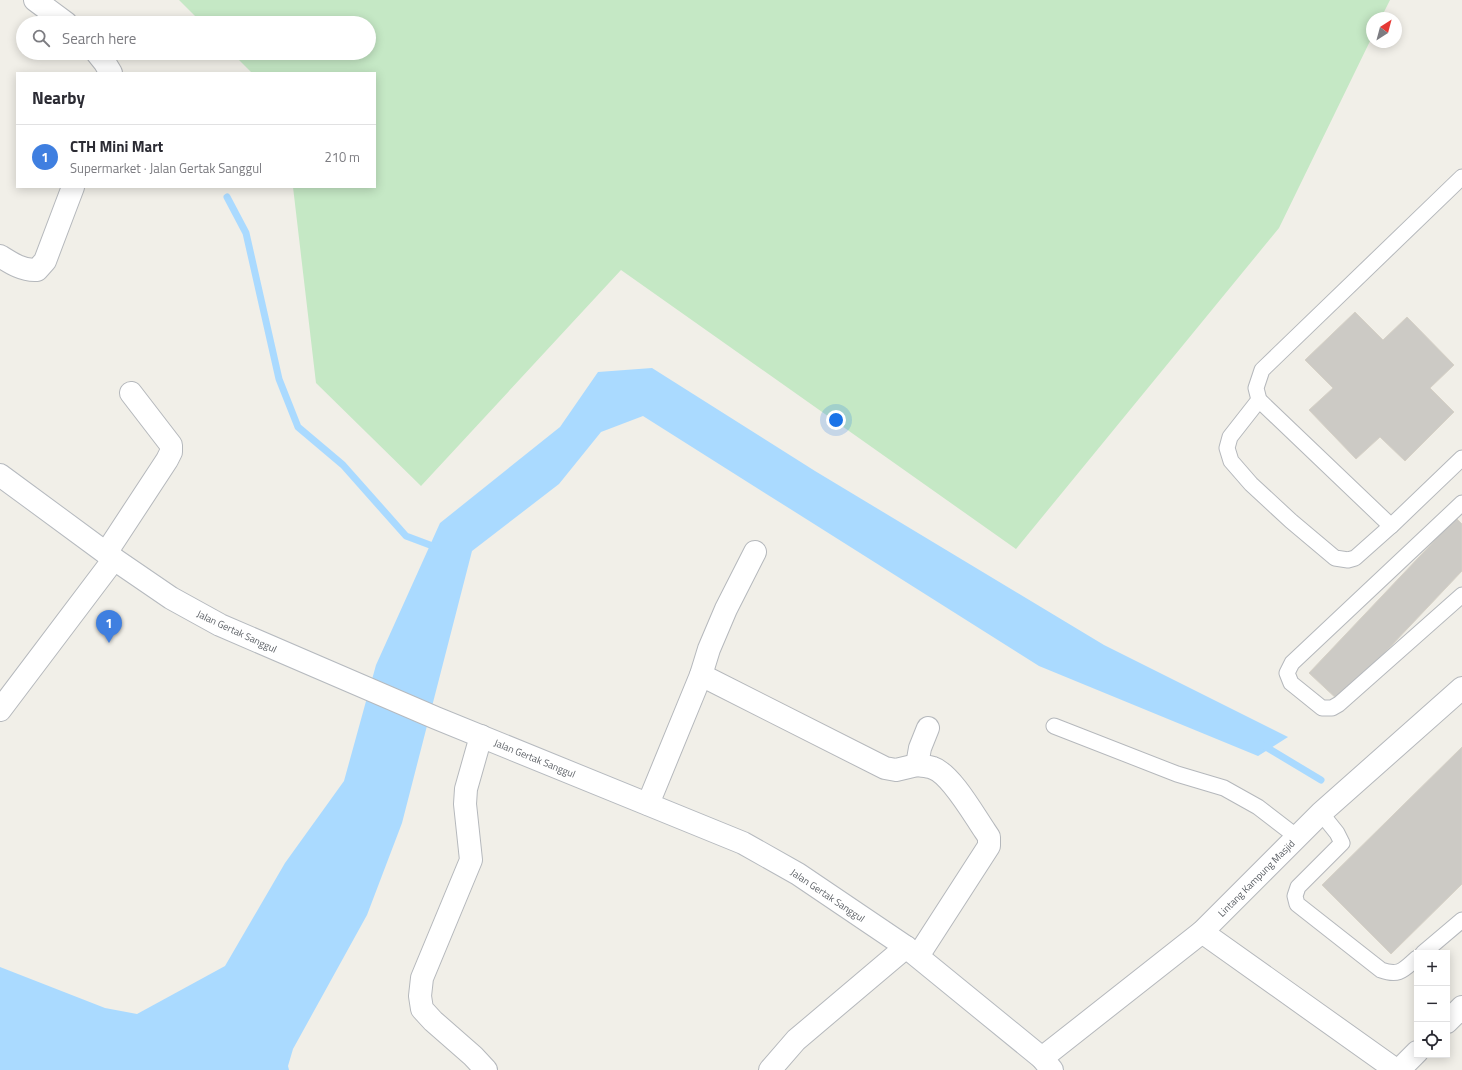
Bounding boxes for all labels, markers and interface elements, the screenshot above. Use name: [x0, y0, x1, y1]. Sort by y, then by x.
north arrow: [1366, 12, 1402, 48]
search box: [16, 16, 376, 60]
icon: search: [30, 27, 52, 49]
text: Search here: [62, 27, 136, 50]
text: Nearby: [32, 85, 85, 111]
text: CTH Mini Mart: [70, 135, 163, 158]
text: 1: [41, 147, 49, 167]
text: 210 m: [324, 147, 360, 167]
text: Supermarket · Jalan Gertak Sanggul: [70, 158, 262, 178]
your location: [826, 410, 846, 430]
street label: Jalan Gertak Sanggul: [194, 606, 279, 657]
pin: 1: [96, 610, 122, 643]
street label: Jalan Gertak Sanggul: [492, 735, 578, 782]
street label: Lintang Kampung Masjid: [1214, 836, 1298, 920]
street label: Jalan Gertak Sanggul: [788, 865, 868, 926]
map controls: [1414, 950, 1450, 1058]
button: +: [1414, 950, 1450, 986]
button: −: [1414, 986, 1450, 1022]
button: locate: [1414, 1022, 1450, 1058]

